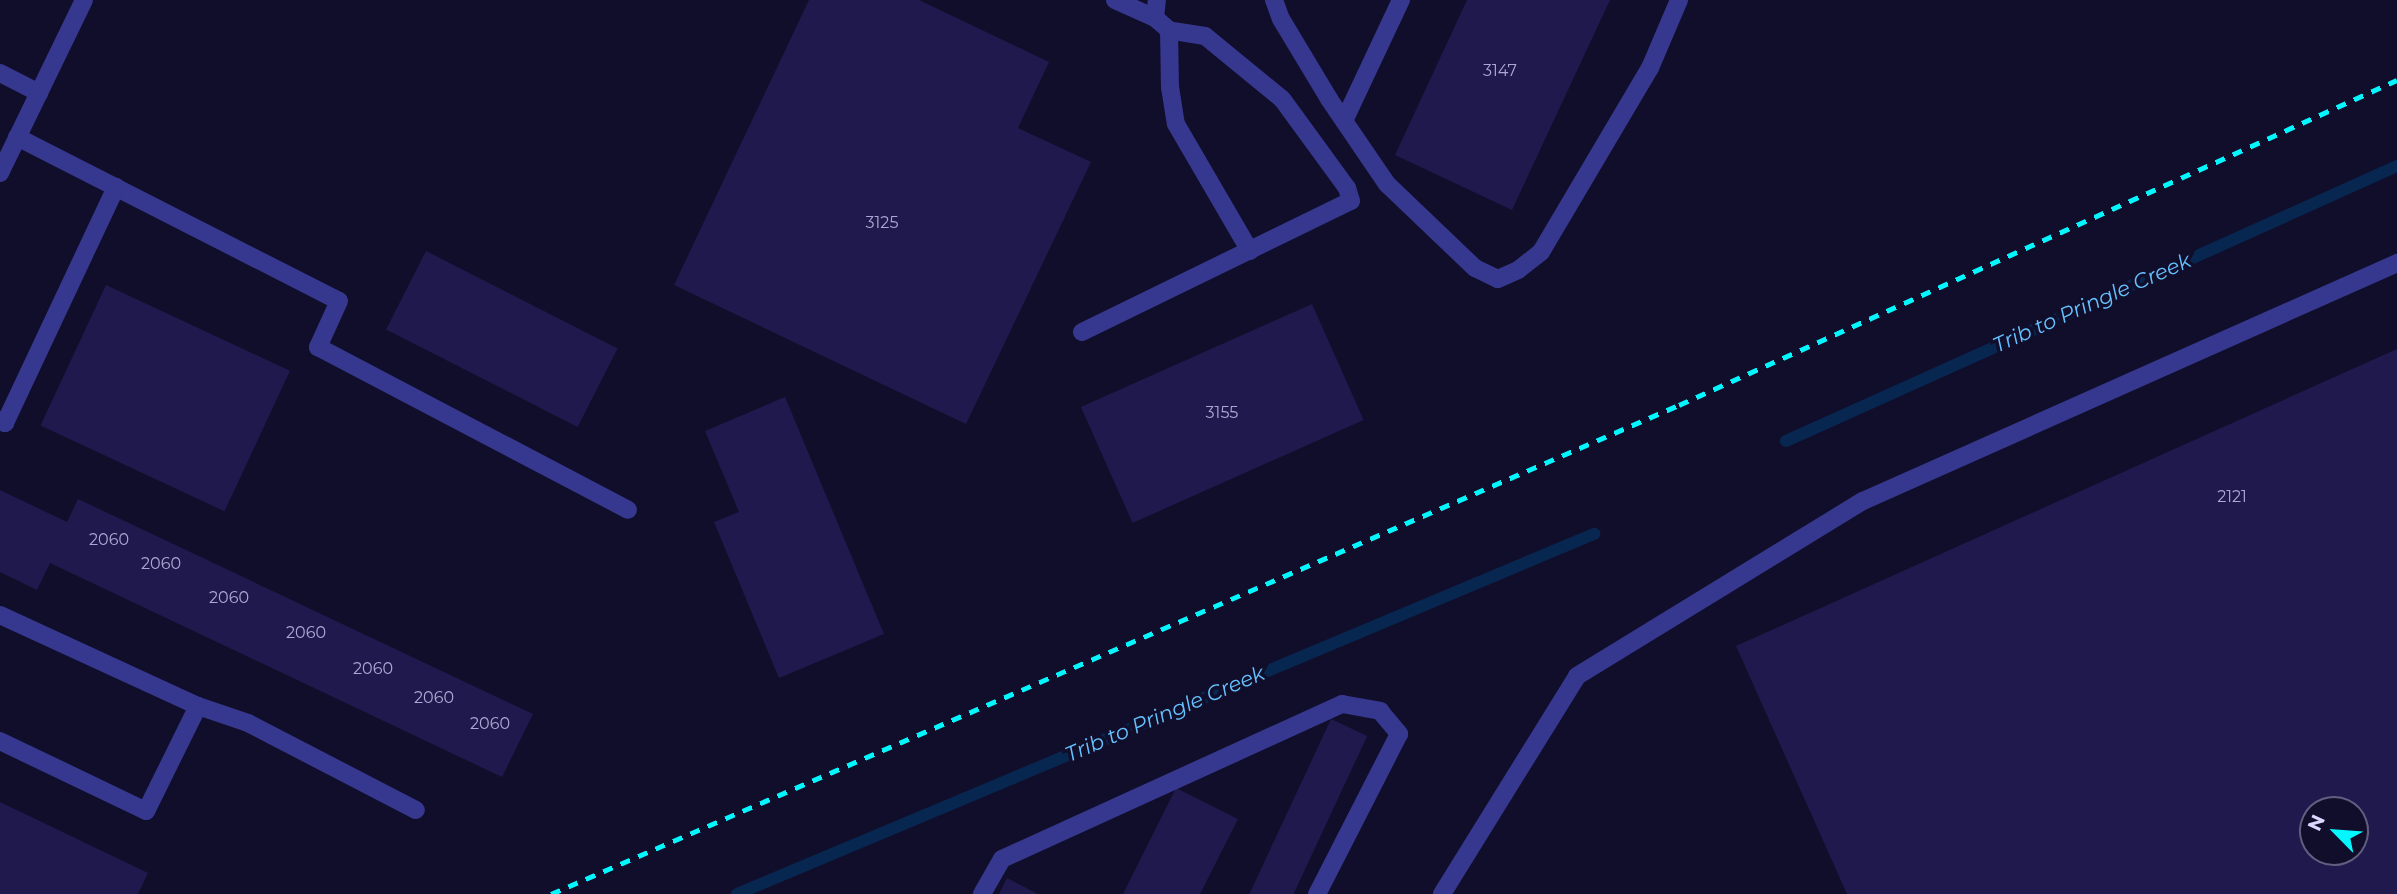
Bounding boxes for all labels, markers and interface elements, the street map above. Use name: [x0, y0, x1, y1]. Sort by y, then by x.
house number: 3147: [1483, 61, 1517, 81]
house number: 3125: [866, 213, 898, 233]
water label: Trib to Pringle Creek: [1989, 248, 2195, 358]
house number: 3155: [1206, 403, 1238, 423]
house number: 2121: [2217, 487, 2247, 507]
house number: 2060: [89, 530, 129, 550]
house number: 2060: [141, 554, 181, 574]
house number: 2060: [209, 588, 249, 608]
house number: 2060: [286, 623, 326, 643]
house number: 2060: [353, 659, 393, 679]
water label: Trib to Pringle Creek: [1061, 661, 1269, 767]
house number: 2060: [414, 688, 454, 708]
house number: 2060: [470, 714, 510, 734]
north arrow: [2299, 796, 2369, 866]
text: N: [2303, 811, 2330, 835]

